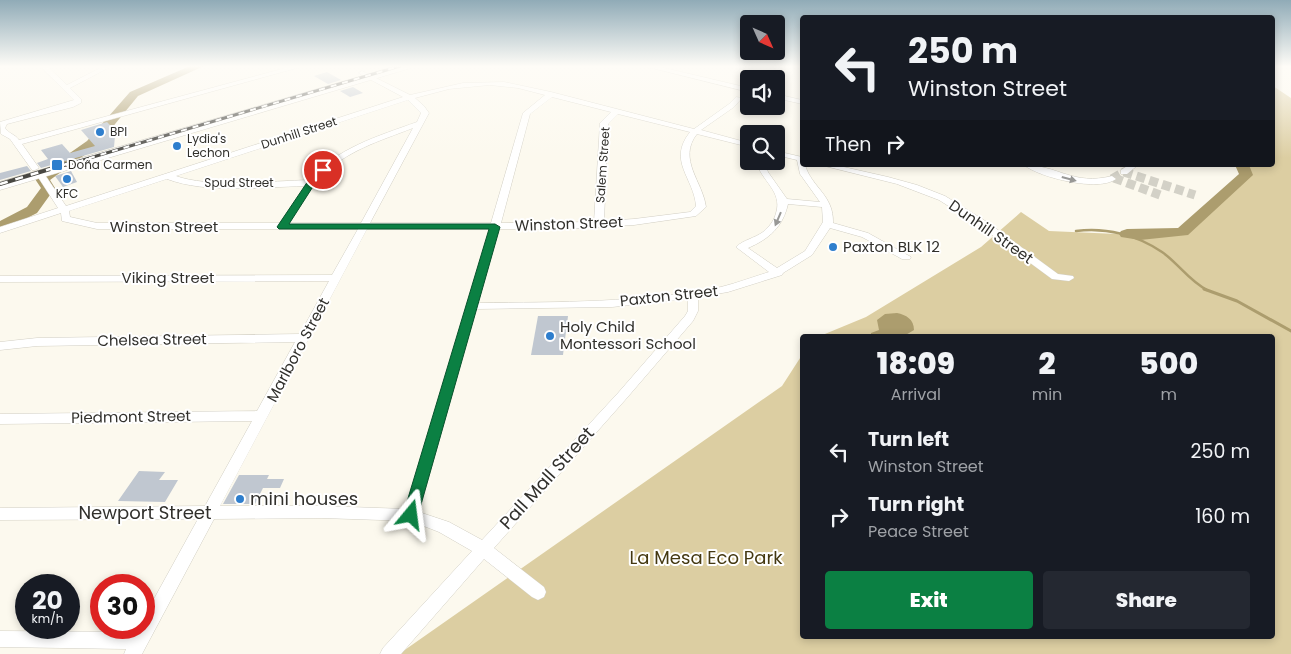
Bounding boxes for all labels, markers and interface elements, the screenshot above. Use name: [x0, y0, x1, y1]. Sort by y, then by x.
north arrow: [740, 15, 785, 60]
map controls: [740, 15, 785, 170]
text: 250 m: [908, 26, 1018, 75]
icon: left: [825, 35, 890, 100]
button: sound: [740, 70, 785, 115]
text: Winston Street: [908, 73, 1067, 104]
street label: Dunhill Street: [259, 112, 339, 153]
place label: BPI: [110, 123, 127, 140]
button: search: [740, 125, 785, 170]
marker: BPI: [94, 126, 106, 138]
street label: Salem Street: [591, 126, 614, 204]
place label: Lydia's Lechon: [187, 130, 230, 161]
icon: right: [881, 130, 909, 158]
text: Then: [825, 131, 871, 158]
marker: Lydia's Lechon: [171, 140, 183, 152]
pin: [302, 149, 344, 191]
place label: Doña Carmen: [68, 156, 153, 173]
icon: arrive: [309, 156, 337, 184]
marker: Doña Carmen: [50, 158, 64, 172]
marker: KFC: [61, 173, 73, 185]
street label: Spud Street: [204, 174, 274, 191]
one-way arrow: [1062, 176, 1077, 184]
place label: KFC: [56, 185, 78, 202]
street label: Dunhill Street: [945, 195, 1038, 268]
street label: Winston Street: [514, 211, 623, 236]
one-way arrow: [773, 212, 782, 227]
street label: Winston Street: [110, 216, 218, 237]
place label: Paxton BLK 12: [843, 236, 940, 257]
marker: Paxton BLK 12: [827, 241, 839, 253]
street label: Viking Street: [122, 267, 214, 288]
street label: Paxton Street: [619, 280, 719, 311]
street label: Marlboro Street: [261, 294, 334, 406]
place label: Holy Child Montessori School: [560, 316, 696, 354]
street label: Chelsea Street: [97, 328, 207, 351]
marker: Holy Child Montessori School: [544, 330, 556, 342]
text: 18:09: [877, 342, 955, 385]
text: 2: [1038, 342, 1056, 385]
text: 500: [1139, 342, 1198, 385]
text: Arrival: [891, 383, 941, 406]
text: min: [1032, 383, 1062, 406]
text: m: [1160, 383, 1177, 406]
street label: Piedmont Street: [71, 405, 191, 428]
street label: Pall Mall Street: [494, 421, 600, 534]
text: Turn left: [868, 426, 949, 453]
icon: left: [825, 438, 853, 466]
text: 250 m: [1191, 438, 1250, 465]
text: Winston Street: [868, 455, 984, 478]
place label: mini houses: [250, 486, 358, 511]
position arrow: [384, 488, 436, 540]
text: Turn right: [868, 491, 964, 518]
marker: mini houses: [234, 493, 246, 505]
street label: Newport Street: [78, 500, 212, 525]
icon: right: [825, 503, 853, 531]
text: 160 m: [1195, 503, 1250, 530]
text: Peace Street: [868, 520, 969, 543]
park label: La Mesa Eco Park: [630, 545, 783, 570]
button: Exit: [825, 571, 1033, 629]
button: Share: [1043, 571, 1250, 629]
speed limit sign: 30: [90, 574, 155, 639]
text: 20: [32, 583, 63, 618]
text: km/h: [32, 610, 63, 627]

